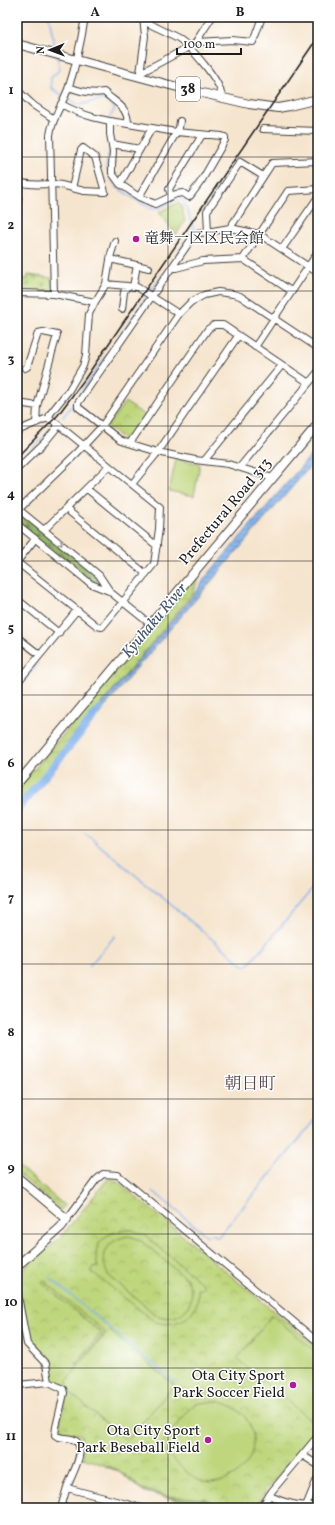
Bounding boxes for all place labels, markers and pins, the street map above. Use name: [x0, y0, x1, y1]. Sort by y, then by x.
place label: 竜舞一区区民会館: [144, 229, 264, 250]
marker: 竜舞一区区民会館: [131, 234, 141, 244]
place label: Ota City Sport Park Soccer Field: [173, 1366, 285, 1404]
marker: Ota City Sport Park Soccer Field: [288, 1380, 298, 1390]
place label: Ota City Sport Park Beseball Field: [76, 1421, 200, 1459]
marker: Ota City Sport Park Beseball Field: [203, 1435, 213, 1445]

